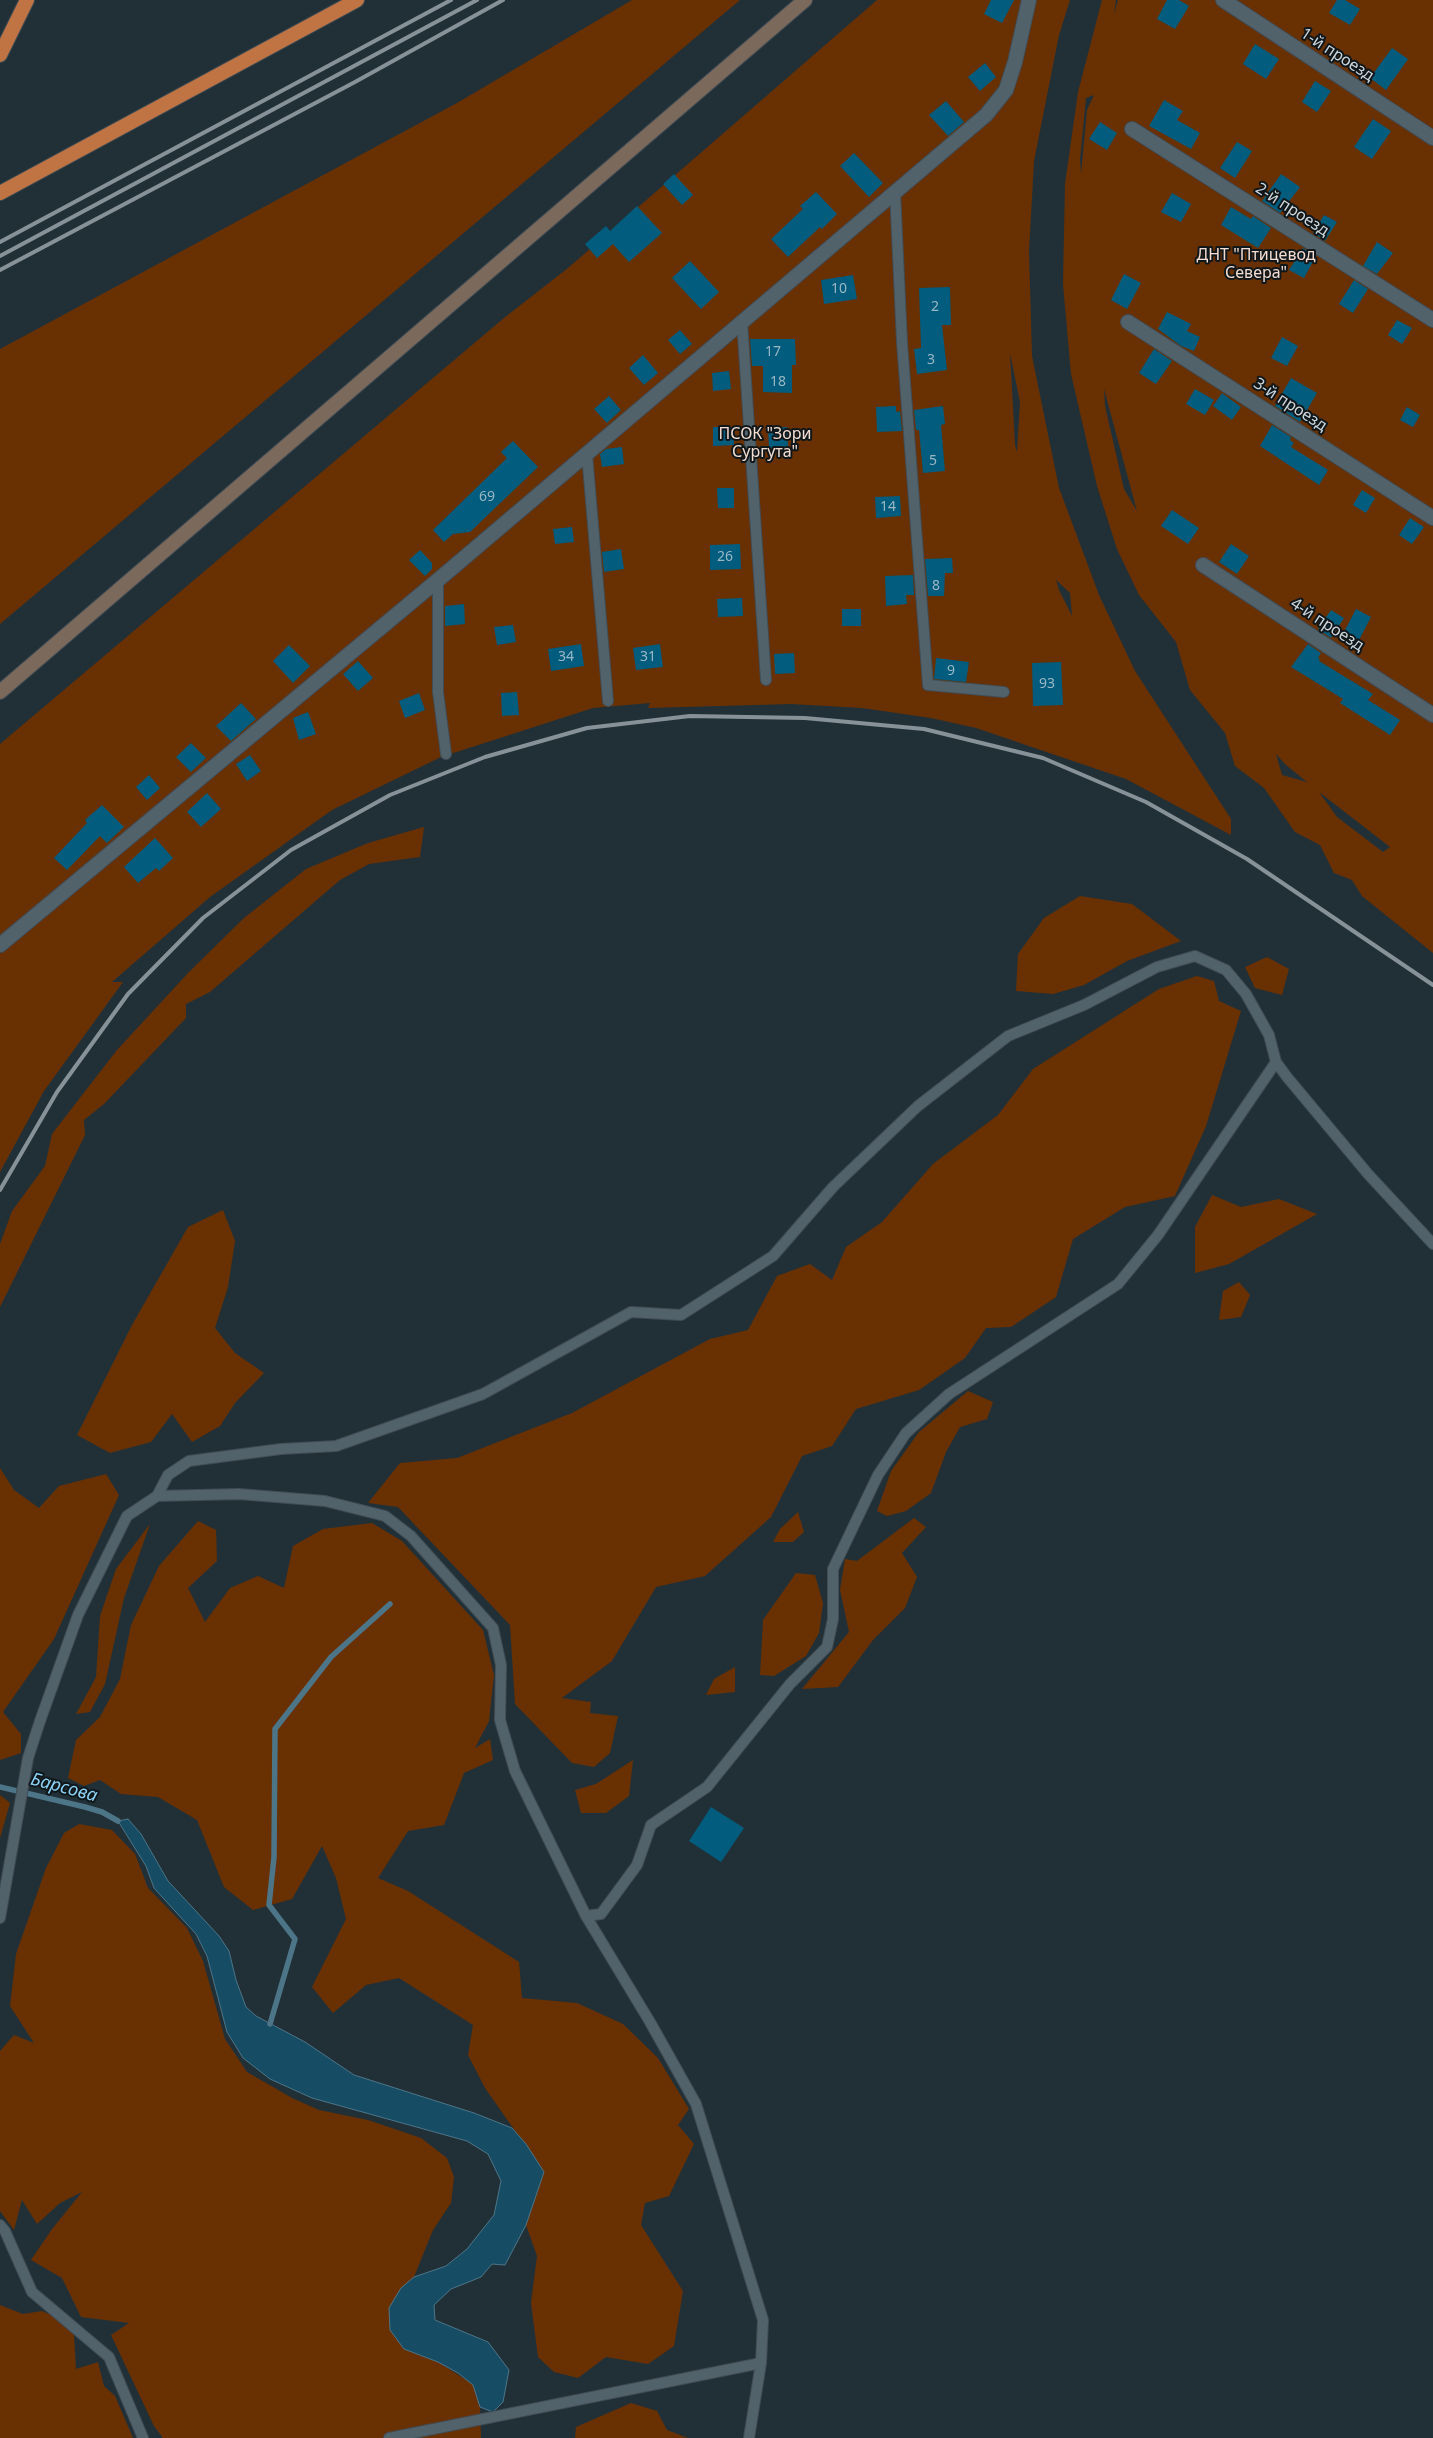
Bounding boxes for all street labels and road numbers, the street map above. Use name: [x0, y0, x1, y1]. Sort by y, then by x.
street label: 1-й проезд: [1297, 24, 1377, 86]
street label: 2-й проезд: [1252, 179, 1332, 241]
street label: 3-й проезд: [1250, 374, 1330, 436]
street label: 4-й проезд: [1287, 594, 1367, 656]

